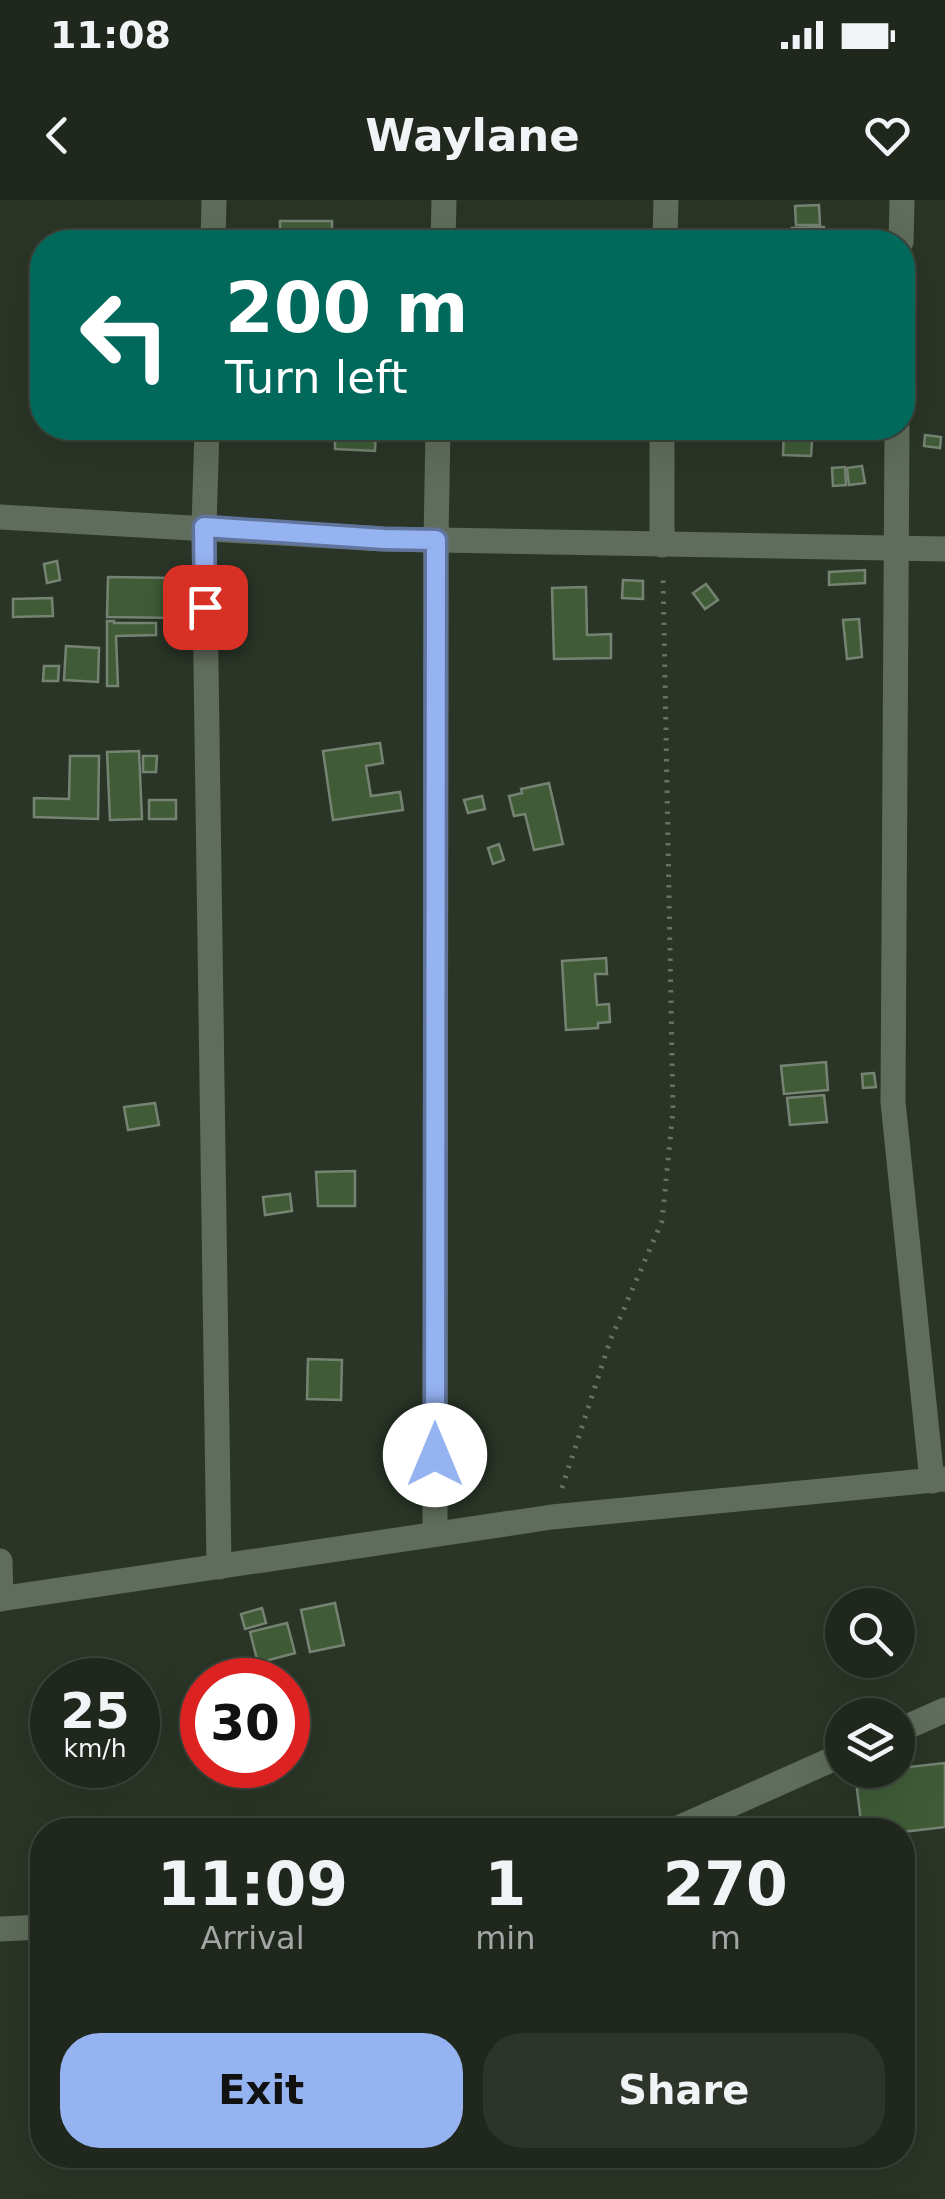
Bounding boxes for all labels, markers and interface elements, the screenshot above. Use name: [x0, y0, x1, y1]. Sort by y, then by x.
text: 11:08: [50, 13, 171, 57]
icon: back: [30, 108, 85, 163]
icon: heart: [860, 108, 915, 163]
text: Waylane: [365, 109, 580, 162]
text: 200 m: [225, 267, 468, 349]
icon: left: [60, 270, 190, 400]
text: Turn left: [225, 351, 408, 404]
pin: [163, 565, 248, 650]
icon: arrive: [178, 580, 233, 635]
position arrow: [383, 1403, 487, 1507]
map controls: [825, 1588, 915, 1788]
button: search: [825, 1588, 915, 1678]
speed limit sign: 30: [180, 1658, 310, 1788]
text: 25: [60, 1682, 130, 1740]
button: layers: [825, 1698, 915, 1788]
text: km/h: [63, 1734, 127, 1763]
text: 11:09: [157, 1849, 348, 1919]
text: 1: [484, 1849, 526, 1919]
text: 270: [663, 1849, 788, 1919]
text: Arrival: [201, 1919, 305, 1957]
text: min: [475, 1919, 536, 1957]
text: m: [710, 1919, 741, 1957]
button: Exit: [60, 2033, 463, 2148]
button: Share: [483, 2033, 885, 2148]

